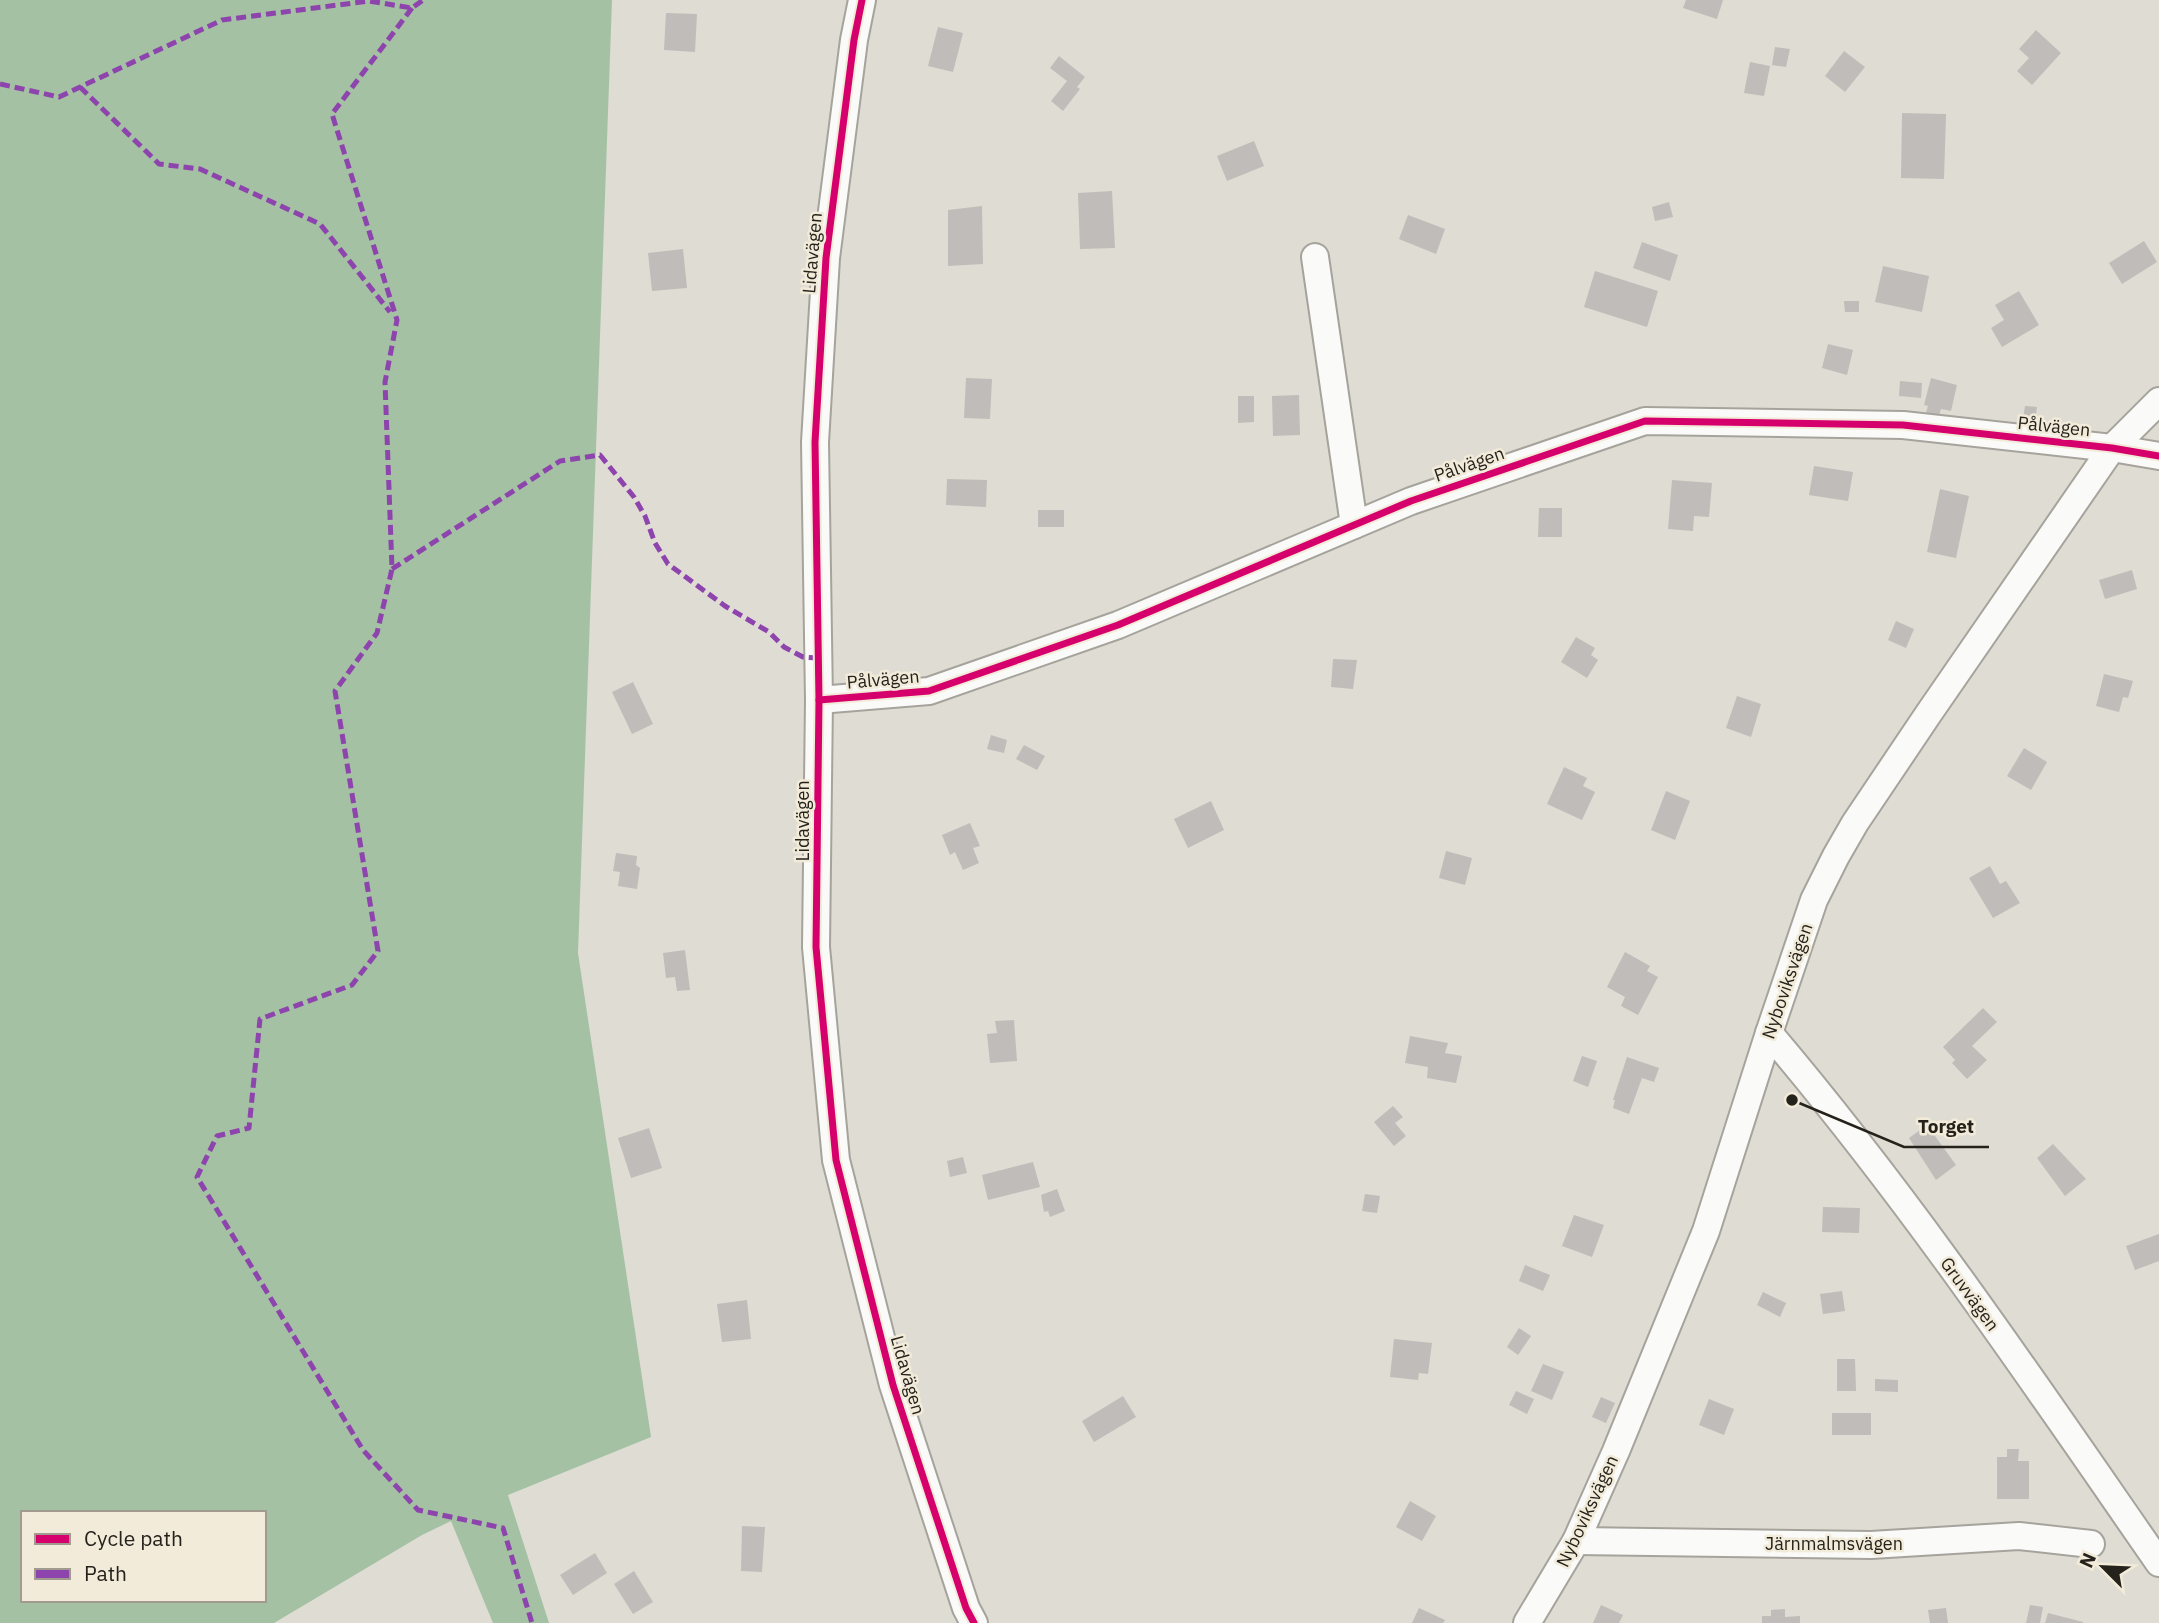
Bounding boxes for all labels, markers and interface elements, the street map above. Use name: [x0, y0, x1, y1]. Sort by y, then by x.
street label: Lidavägen: [797, 212, 827, 294]
street label: Pålvägen: [2017, 411, 2091, 441]
street label: Pålvägen: [1431, 441, 1507, 487]
street label: Pålvägen: [846, 664, 920, 694]
street label: Lidavägen: [791, 780, 814, 862]
street label: Nyboviksvägen: [1756, 920, 1818, 1042]
callout: Torget: [1904, 1107, 1989, 1147]
text: Torget: [1918, 1114, 1974, 1138]
street label: Gruvvägen: [1935, 1252, 2005, 1336]
street label: Lidavägen: [886, 1333, 930, 1417]
street label: Nyboviksvägen: [1551, 1451, 1623, 1571]
legend: [21, 1511, 266, 1602]
text: Cycle path: [84, 1524, 183, 1552]
street label: Järnmalmsvägen: [1765, 1532, 1903, 1555]
north arrow: [2068, 1532, 2138, 1602]
text: N: [2074, 1549, 2101, 1571]
text: Path: [84, 1559, 127, 1587]

